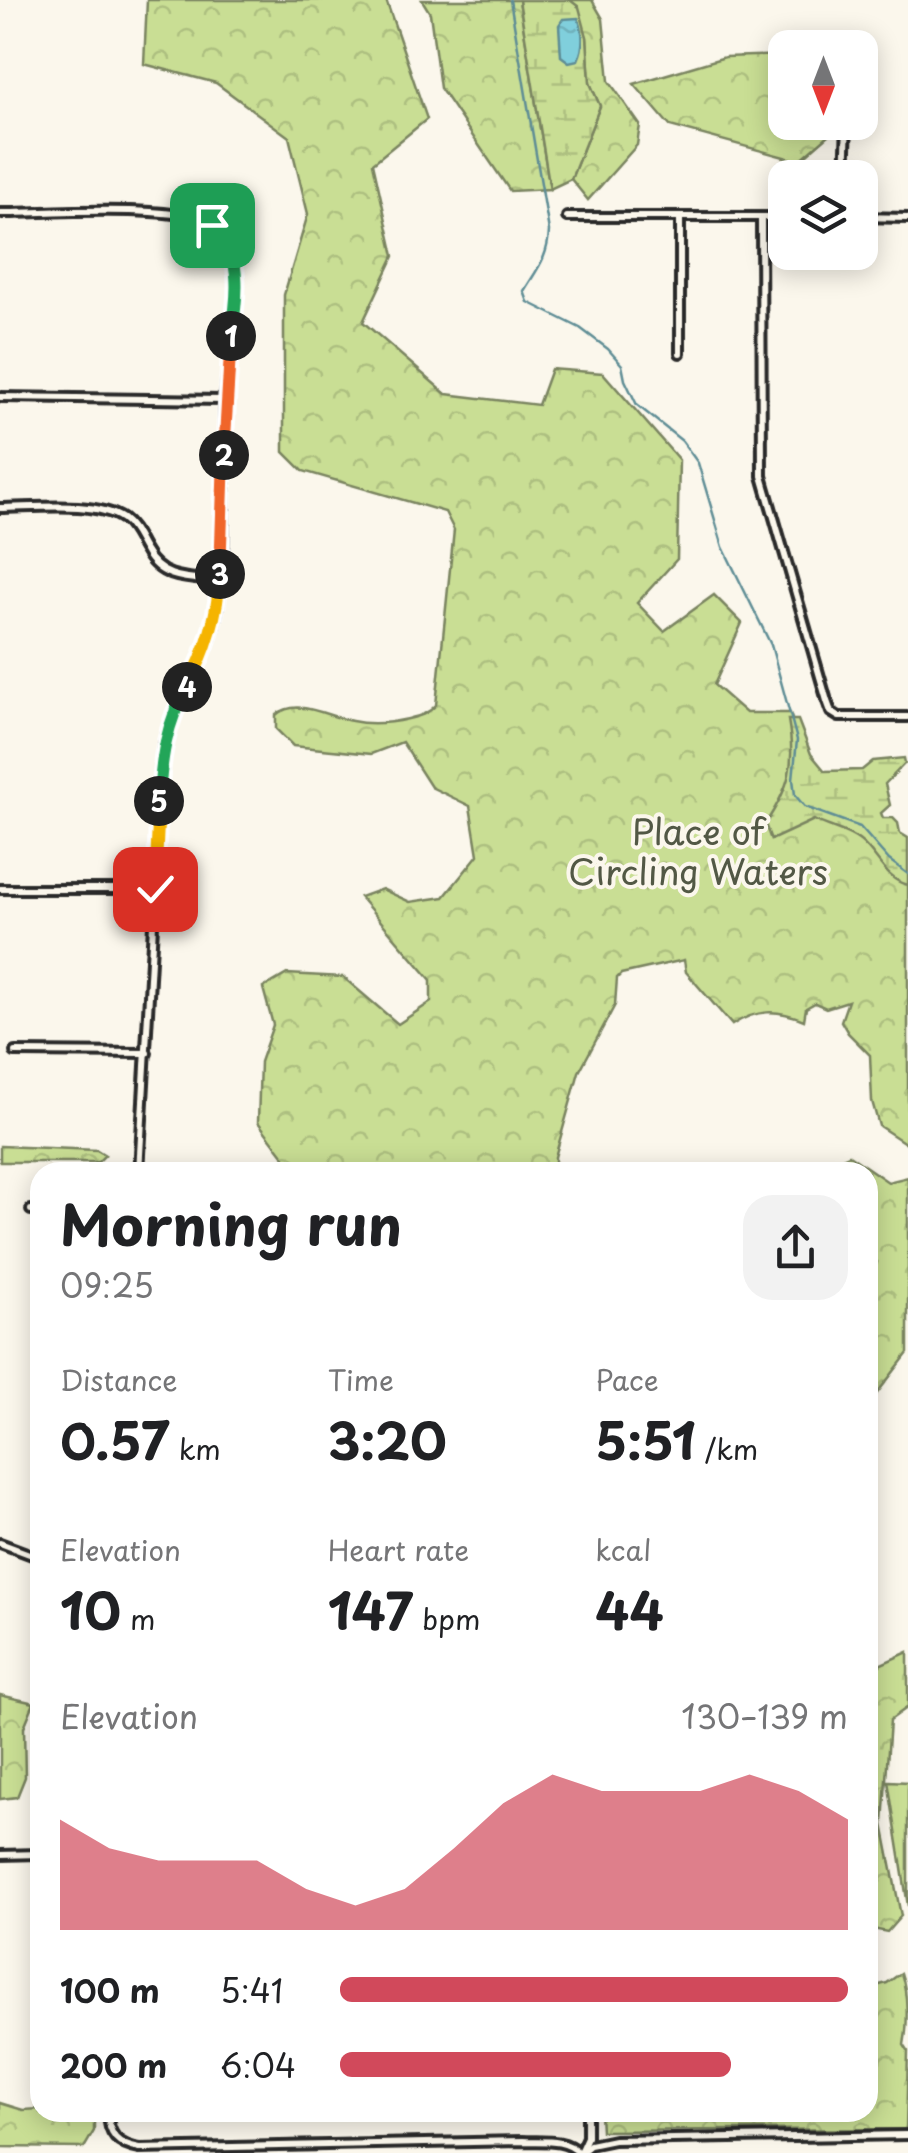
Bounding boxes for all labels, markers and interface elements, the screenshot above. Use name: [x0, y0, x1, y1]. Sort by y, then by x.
north arrow: [768, 30, 878, 140]
map controls: [768, 30, 878, 270]
button: layers: [768, 160, 878, 270]
pin: [170, 183, 255, 268]
icon: arrive: [185, 198, 240, 253]
pin: 1: [206, 311, 256, 361]
text: 1: [224, 314, 238, 357]
pin: 2: [199, 430, 249, 480]
text: 2: [214, 433, 234, 476]
pin: 3: [195, 549, 245, 599]
text: 3: [211, 552, 229, 595]
pin: 4: [162, 662, 212, 712]
text: 4: [177, 665, 197, 708]
pin: 5: [134, 776, 184, 826]
text: 5: [150, 779, 168, 822]
park label: Place of Circling Waters: [568, 804, 828, 897]
pin: [113, 847, 198, 932]
icon: check: [128, 862, 183, 917]
text: Morning run: [60, 1182, 402, 1265]
button: share: [743, 1195, 848, 1300]
text: 09:25: [60, 1261, 154, 1309]
text: Distance: [60, 1358, 178, 1401]
text: Time: [328, 1358, 394, 1401]
text: Pace: [595, 1358, 659, 1401]
text: 0.57: [60, 1401, 170, 1477]
text: 3:20: [328, 1401, 447, 1477]
text: 5:51: [595, 1401, 696, 1477]
text: km: [170, 1427, 221, 1470]
text: /km: [696, 1427, 758, 1470]
text: Elevation: [60, 1528, 181, 1571]
text: Heart rate: [328, 1528, 469, 1571]
text: kcal: [595, 1528, 651, 1571]
text: 10: [60, 1571, 121, 1647]
text: 147: [328, 1571, 413, 1647]
text: 44: [595, 1571, 664, 1647]
text: m: [121, 1597, 156, 1640]
text: bpm: [413, 1597, 480, 1640]
text: Elevation: [60, 1692, 198, 1740]
text: 130–139 m: [681, 1692, 848, 1740]
text: 100 m: [60, 1966, 160, 2014]
text: 5:41: [220, 1966, 283, 2014]
text: 200 m: [60, 2041, 167, 2089]
text: 6:04: [220, 2041, 296, 2089]

